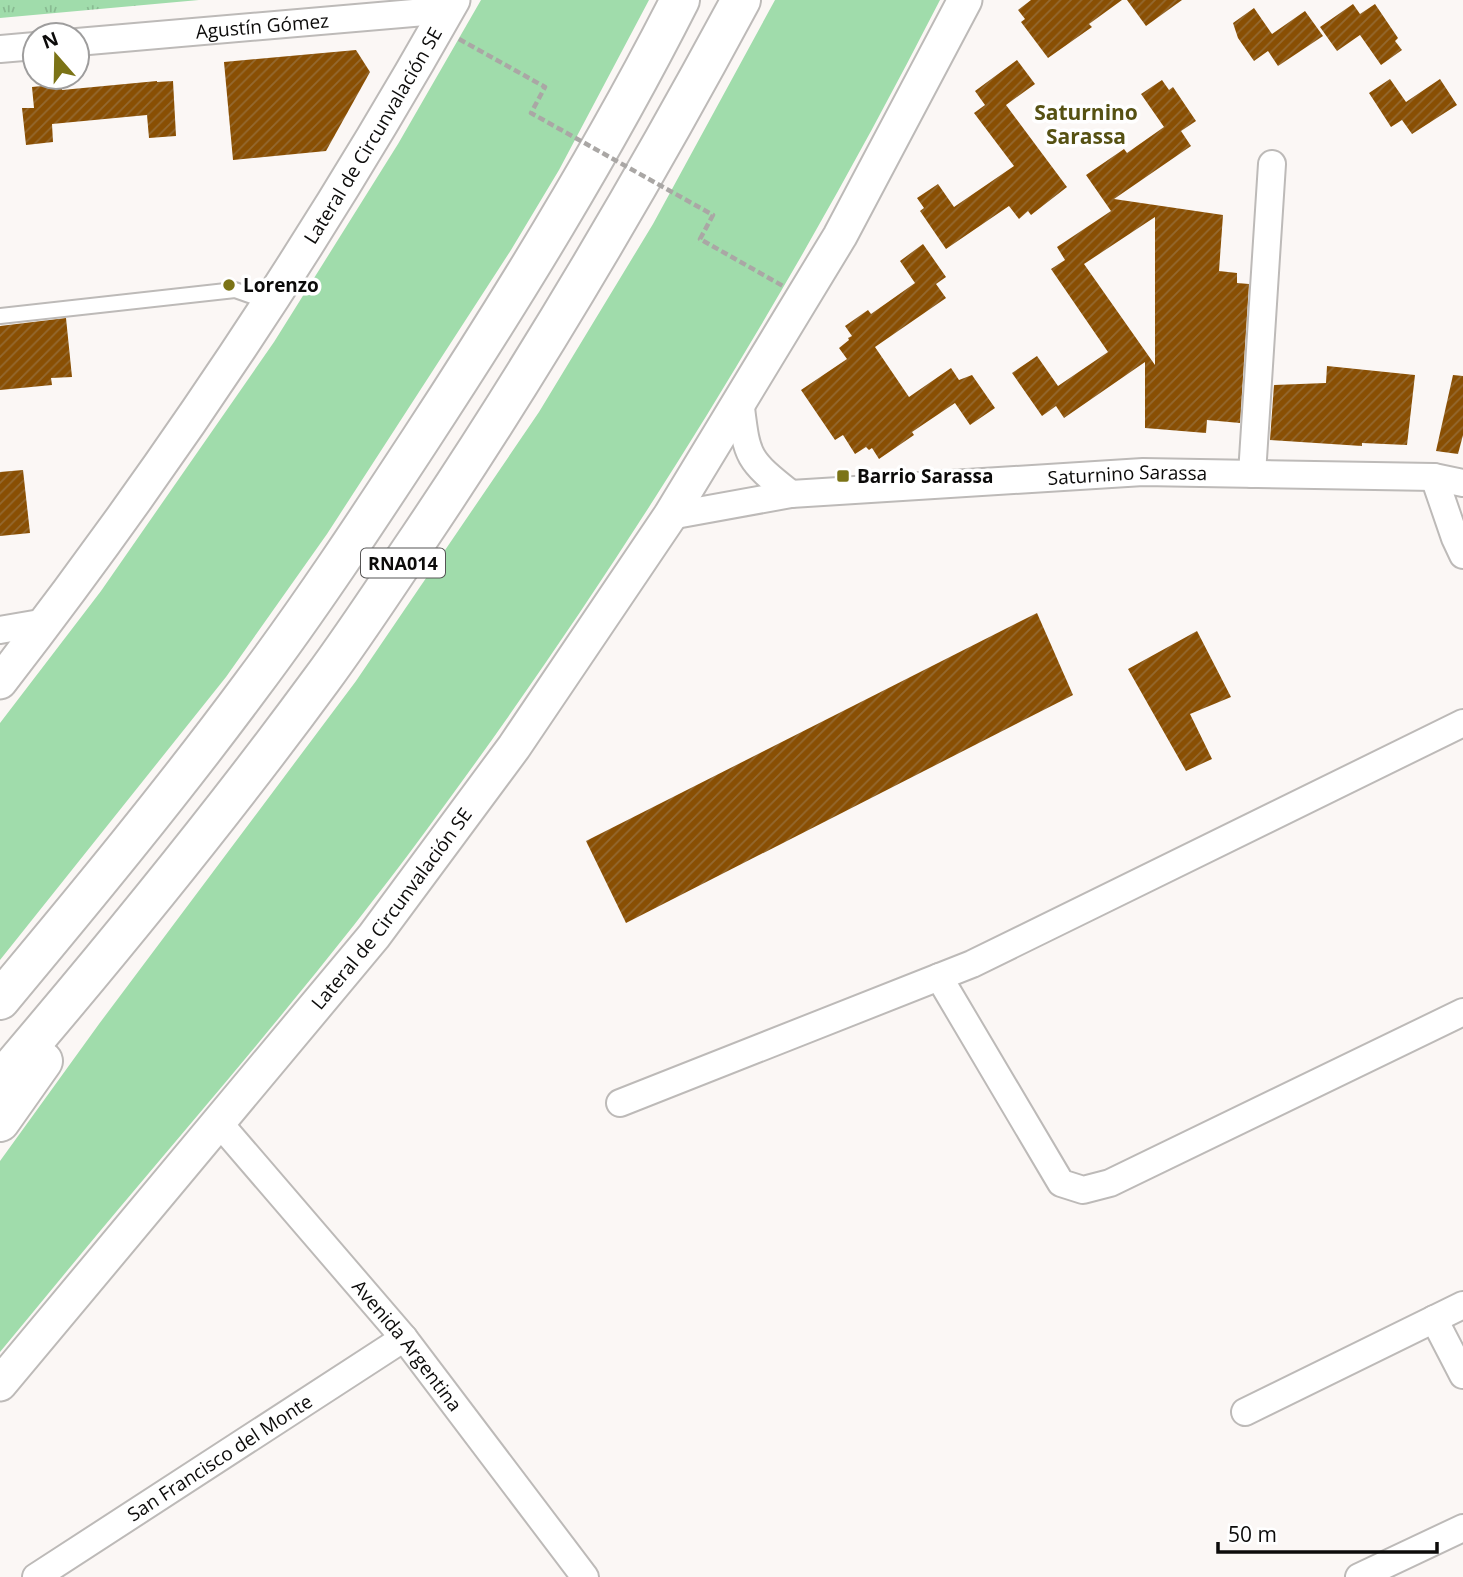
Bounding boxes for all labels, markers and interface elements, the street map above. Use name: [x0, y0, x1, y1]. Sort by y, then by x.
street label: Agustín Gómez: [195, 7, 330, 45]
north arrow: [21, 21, 91, 91]
street label: Lateral de Circunvalación SE: [298, 22, 448, 249]
text: N: [38, 25, 62, 55]
district label: Saturnino Sarassa: [1034, 98, 1138, 150]
place label: Lorenzo: [243, 272, 319, 298]
marker: Lorenzo: [221, 277, 237, 293]
street label: Saturnino Sarassa: [1047, 459, 1207, 491]
place label: Barrio Sarassa: [857, 463, 993, 489]
marker: Barrio Sarassa: [835, 468, 851, 484]
road number: RNA014: [361, 548, 445, 578]
street label: Lateral de Circunvalación SE: [305, 802, 478, 1015]
street label: Avenida Argentina: [346, 1274, 468, 1417]
street label: San Francisco del Monte: [122, 1388, 317, 1527]
scale bar: [1218, 1510, 1437, 1554]
text: 50 m: [1228, 1520, 1277, 1548]

